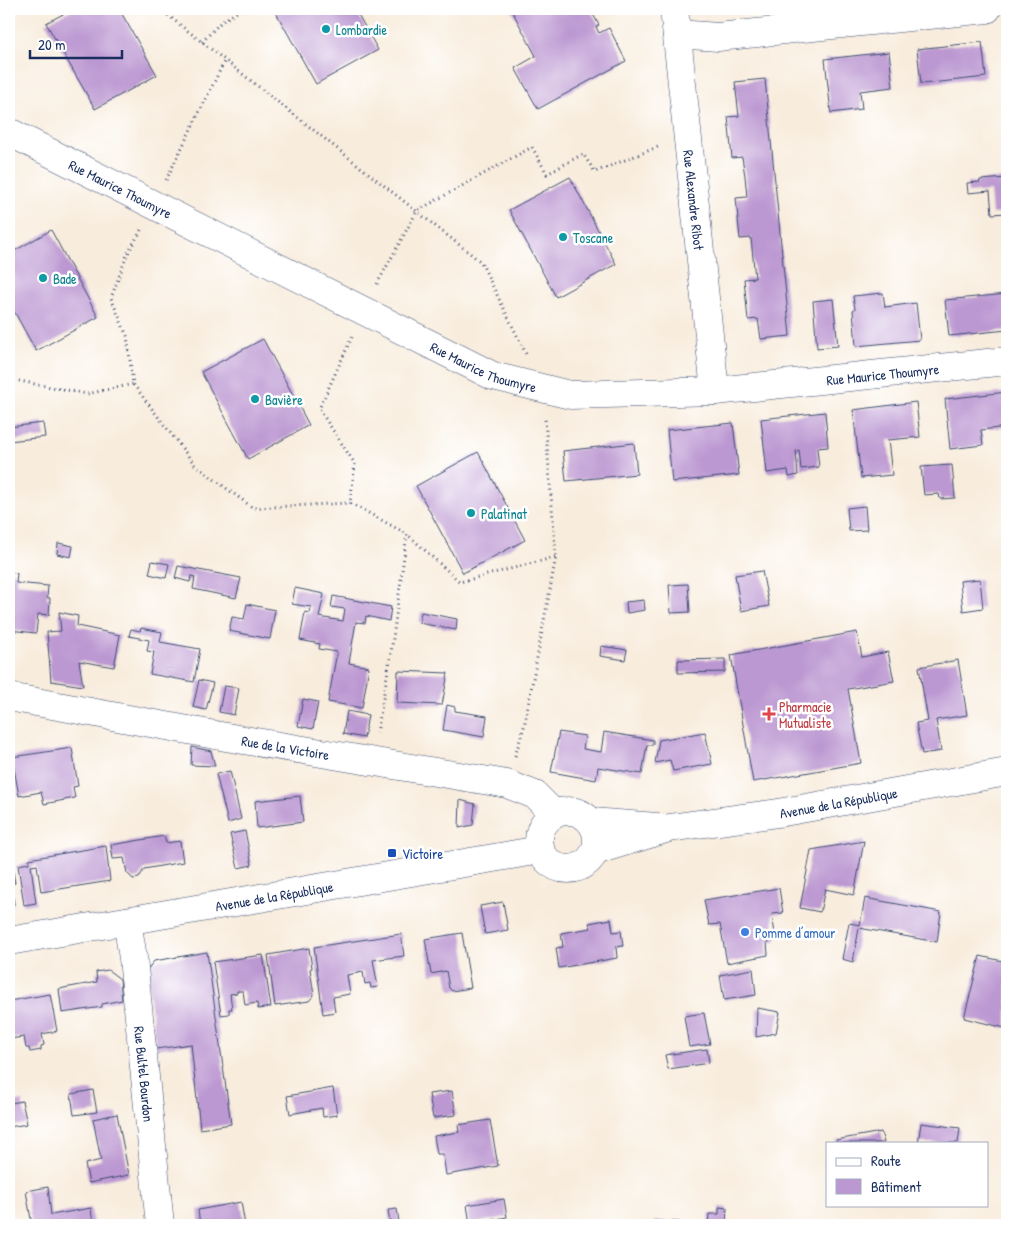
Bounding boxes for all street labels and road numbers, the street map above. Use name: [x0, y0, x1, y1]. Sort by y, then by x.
street label: Rue Alexandre Ribot: [680, 149, 709, 251]
street label: Rue Maurice Thoumyre: [66, 154, 176, 222]
street label: Rue Maurice Thoumyre: [427, 337, 539, 396]
street label: Rue Maurice Thoumyre: [825, 358, 940, 389]
street label: Rue de la Victoire: [240, 730, 331, 764]
street label: Avenue de la République: [778, 782, 899, 822]
street label: Avenue de la République: [214, 876, 335, 915]
street label: Rue Bultel Bourdon: [130, 1025, 159, 1123]

